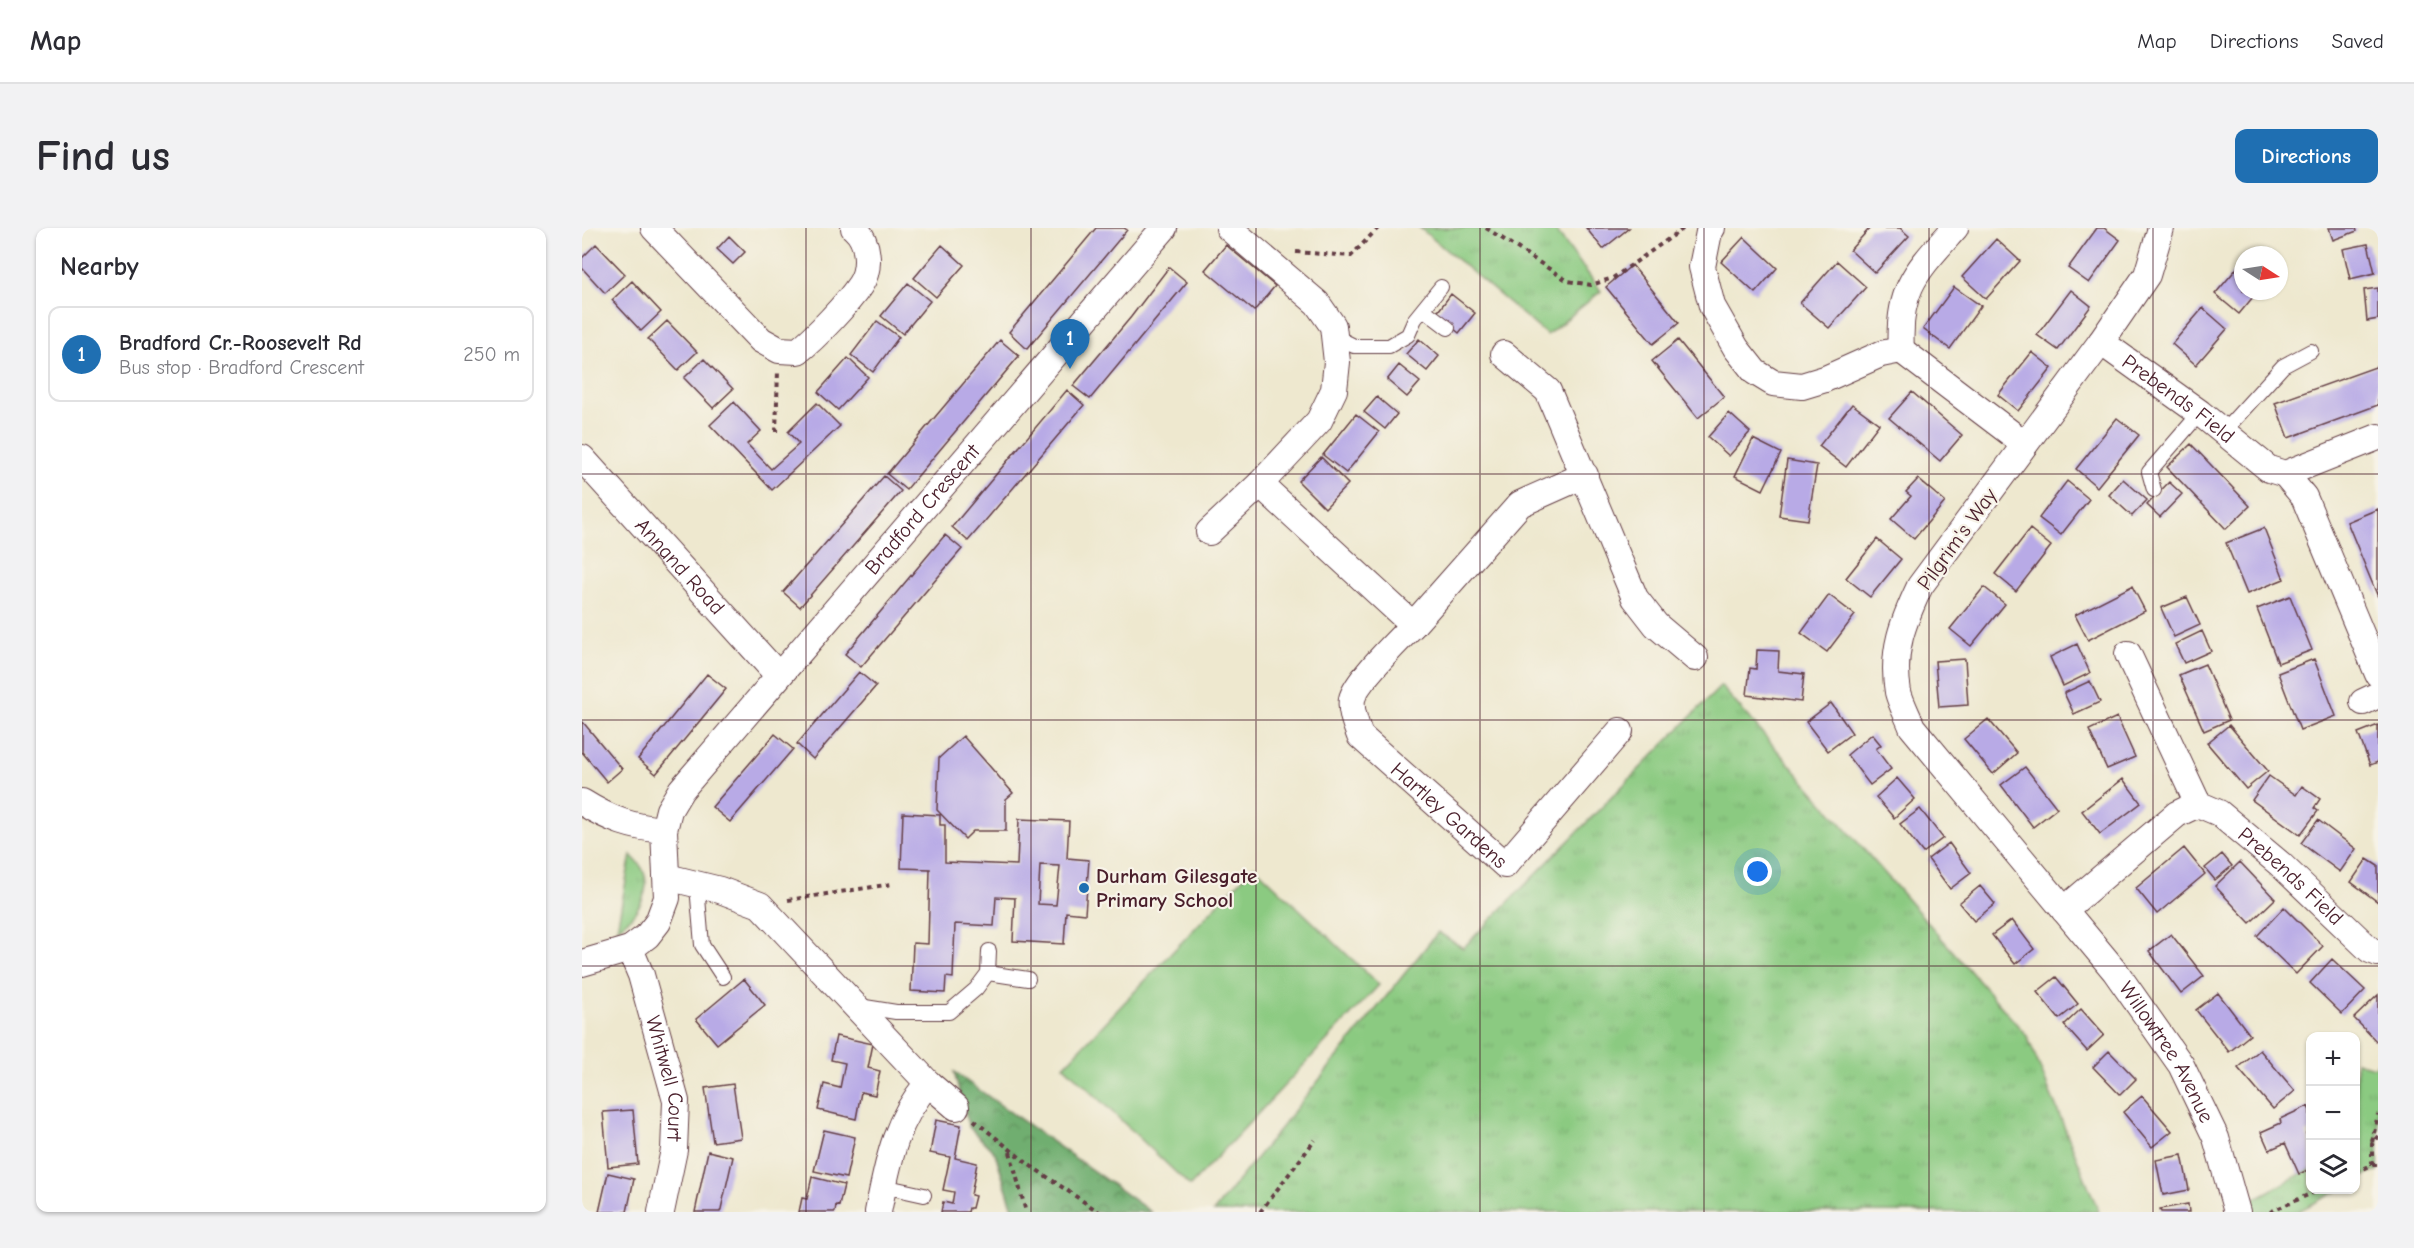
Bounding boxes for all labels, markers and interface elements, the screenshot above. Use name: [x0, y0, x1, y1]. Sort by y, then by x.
text: Map: [30, 25, 81, 57]
text: Map: [2137, 29, 2177, 53]
text: Directions: [2210, 29, 2299, 53]
text: Saved: [2332, 29, 2384, 53]
button: Directions: [2235, 129, 2378, 183]
text: Find us: [36, 132, 170, 181]
north arrow: [2234, 246, 2288, 300]
text: Nearby: [60, 252, 139, 282]
pin: 1: [1050, 320, 1090, 369]
text: Bradford Cr.-Roosevelt Rd: [119, 330, 362, 356]
text: 1: [78, 343, 85, 366]
text: 250 m: [463, 343, 520, 366]
street label: Prebends Field: [2118, 349, 2239, 448]
text: Bus stop · Bradford Crescent: [119, 356, 364, 379]
street label: Bradford Crescent: [860, 439, 985, 579]
street label: Pilgrim's Way: [1912, 483, 2002, 594]
street label: Annand Road: [630, 513, 729, 619]
street label: Hartley Gardens: [1386, 757, 1512, 873]
street label: Prebends Field: [2233, 822, 2348, 930]
your location: [1743, 857, 1772, 886]
place label: Durham Gilesgate Primary School: [1096, 864, 1257, 912]
marker: Durham Gilesgate Primary School: [1077, 881, 1091, 895]
street label: Willowtree Avenue: [2114, 977, 2219, 1127]
street label: Whitwell Court: [641, 1013, 689, 1143]
map controls: [2306, 1032, 2360, 1194]
button: +: [2306, 1032, 2360, 1086]
button: −: [2306, 1086, 2360, 1140]
button: layers: [2306, 1140, 2360, 1194]

